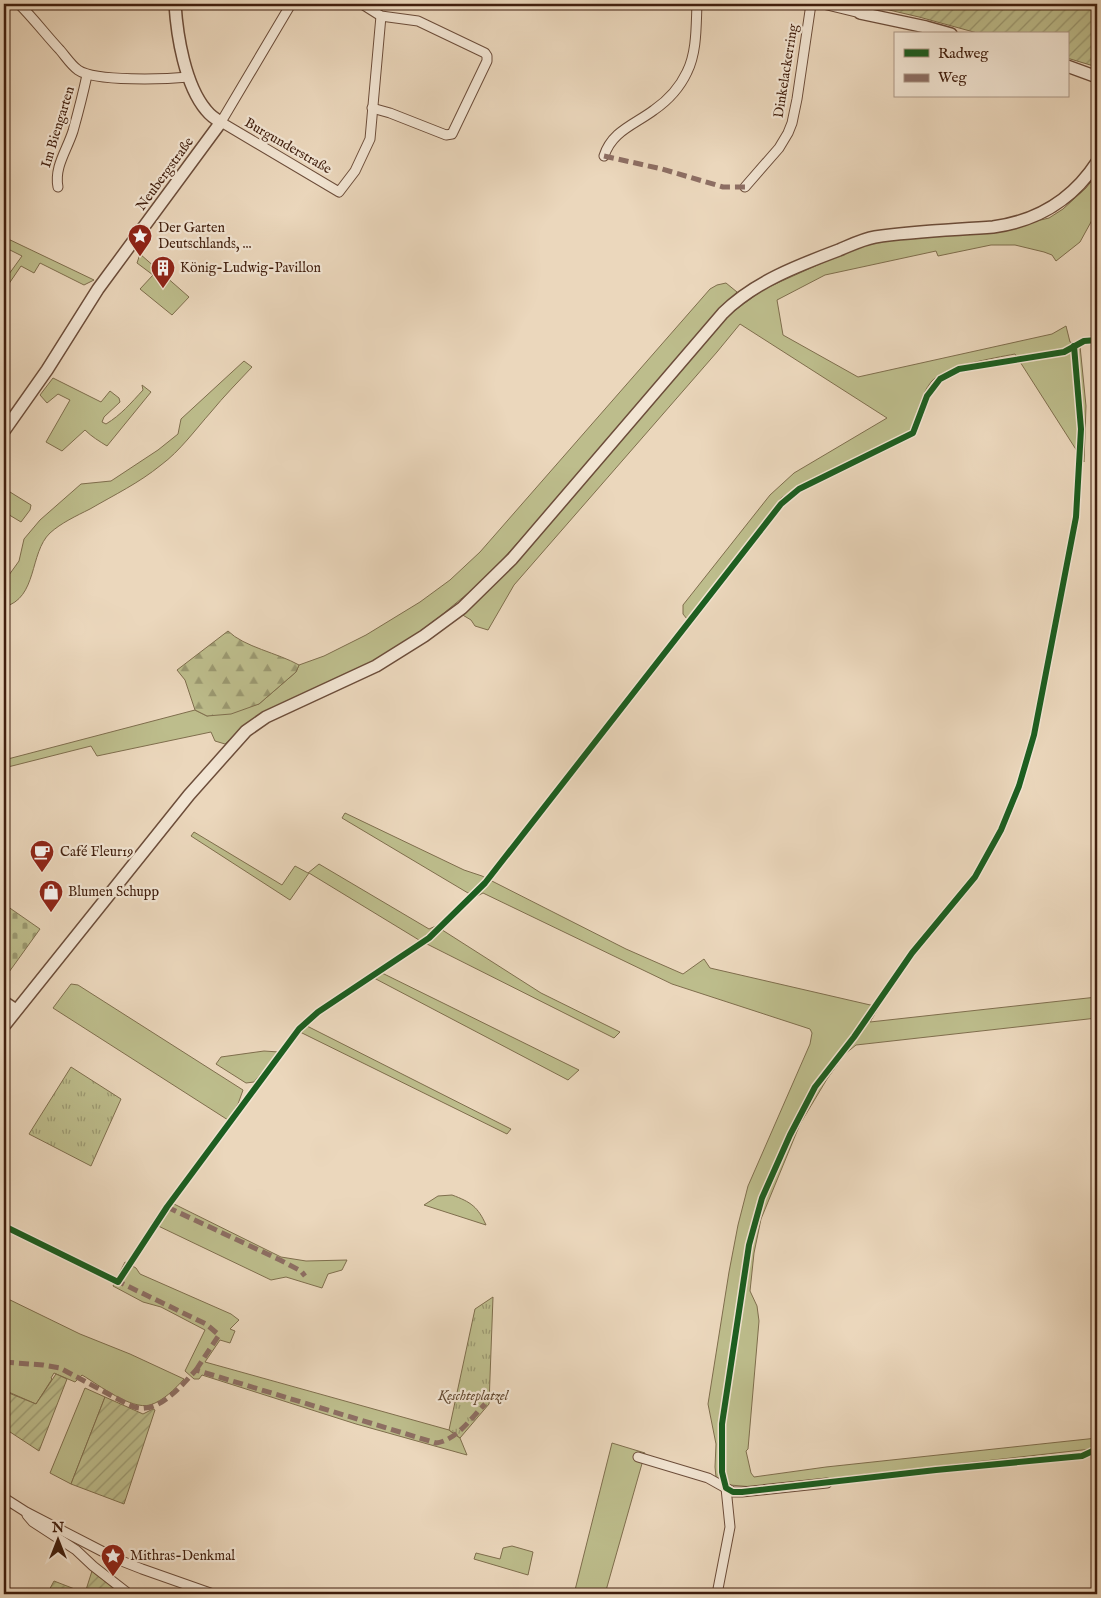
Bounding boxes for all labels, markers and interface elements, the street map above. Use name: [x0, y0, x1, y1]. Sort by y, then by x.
street label: Dinkelackerring: [770, 22, 802, 119]
legend: [894, 32, 1068, 98]
text: Radweg: [938, 44, 989, 63]
text: Weg: [938, 68, 967, 87]
street label: Im Biengarten: [37, 84, 79, 170]
street label: Burgunderstraße: [241, 114, 335, 178]
street label: Neubergstraße: [132, 133, 198, 214]
place label: Der Garten Deutschlands, ...: [158, 219, 252, 253]
place icon: Der Garten Deutschlands, ...: [127, 223, 153, 257]
building icon: König-Ludwig-Pavillon: [150, 255, 176, 289]
place label: König-Ludwig-Pavillon: [180, 259, 321, 277]
cafe icon: Café Fleur19: [29, 839, 55, 873]
place label: Café Fleur19: [60, 843, 133, 861]
shop icon: Blumen Schupp: [38, 879, 64, 913]
place label: Blumen Schupp: [68, 883, 159, 901]
park label: Keschteplatzel: [437, 1387, 510, 1405]
north arrow: [32, 1516, 82, 1566]
text: N: [51, 1519, 64, 1537]
place icon: Mithras-Denkmal: [100, 1543, 126, 1577]
place label: Mithras-Denkmal: [130, 1547, 235, 1565]

